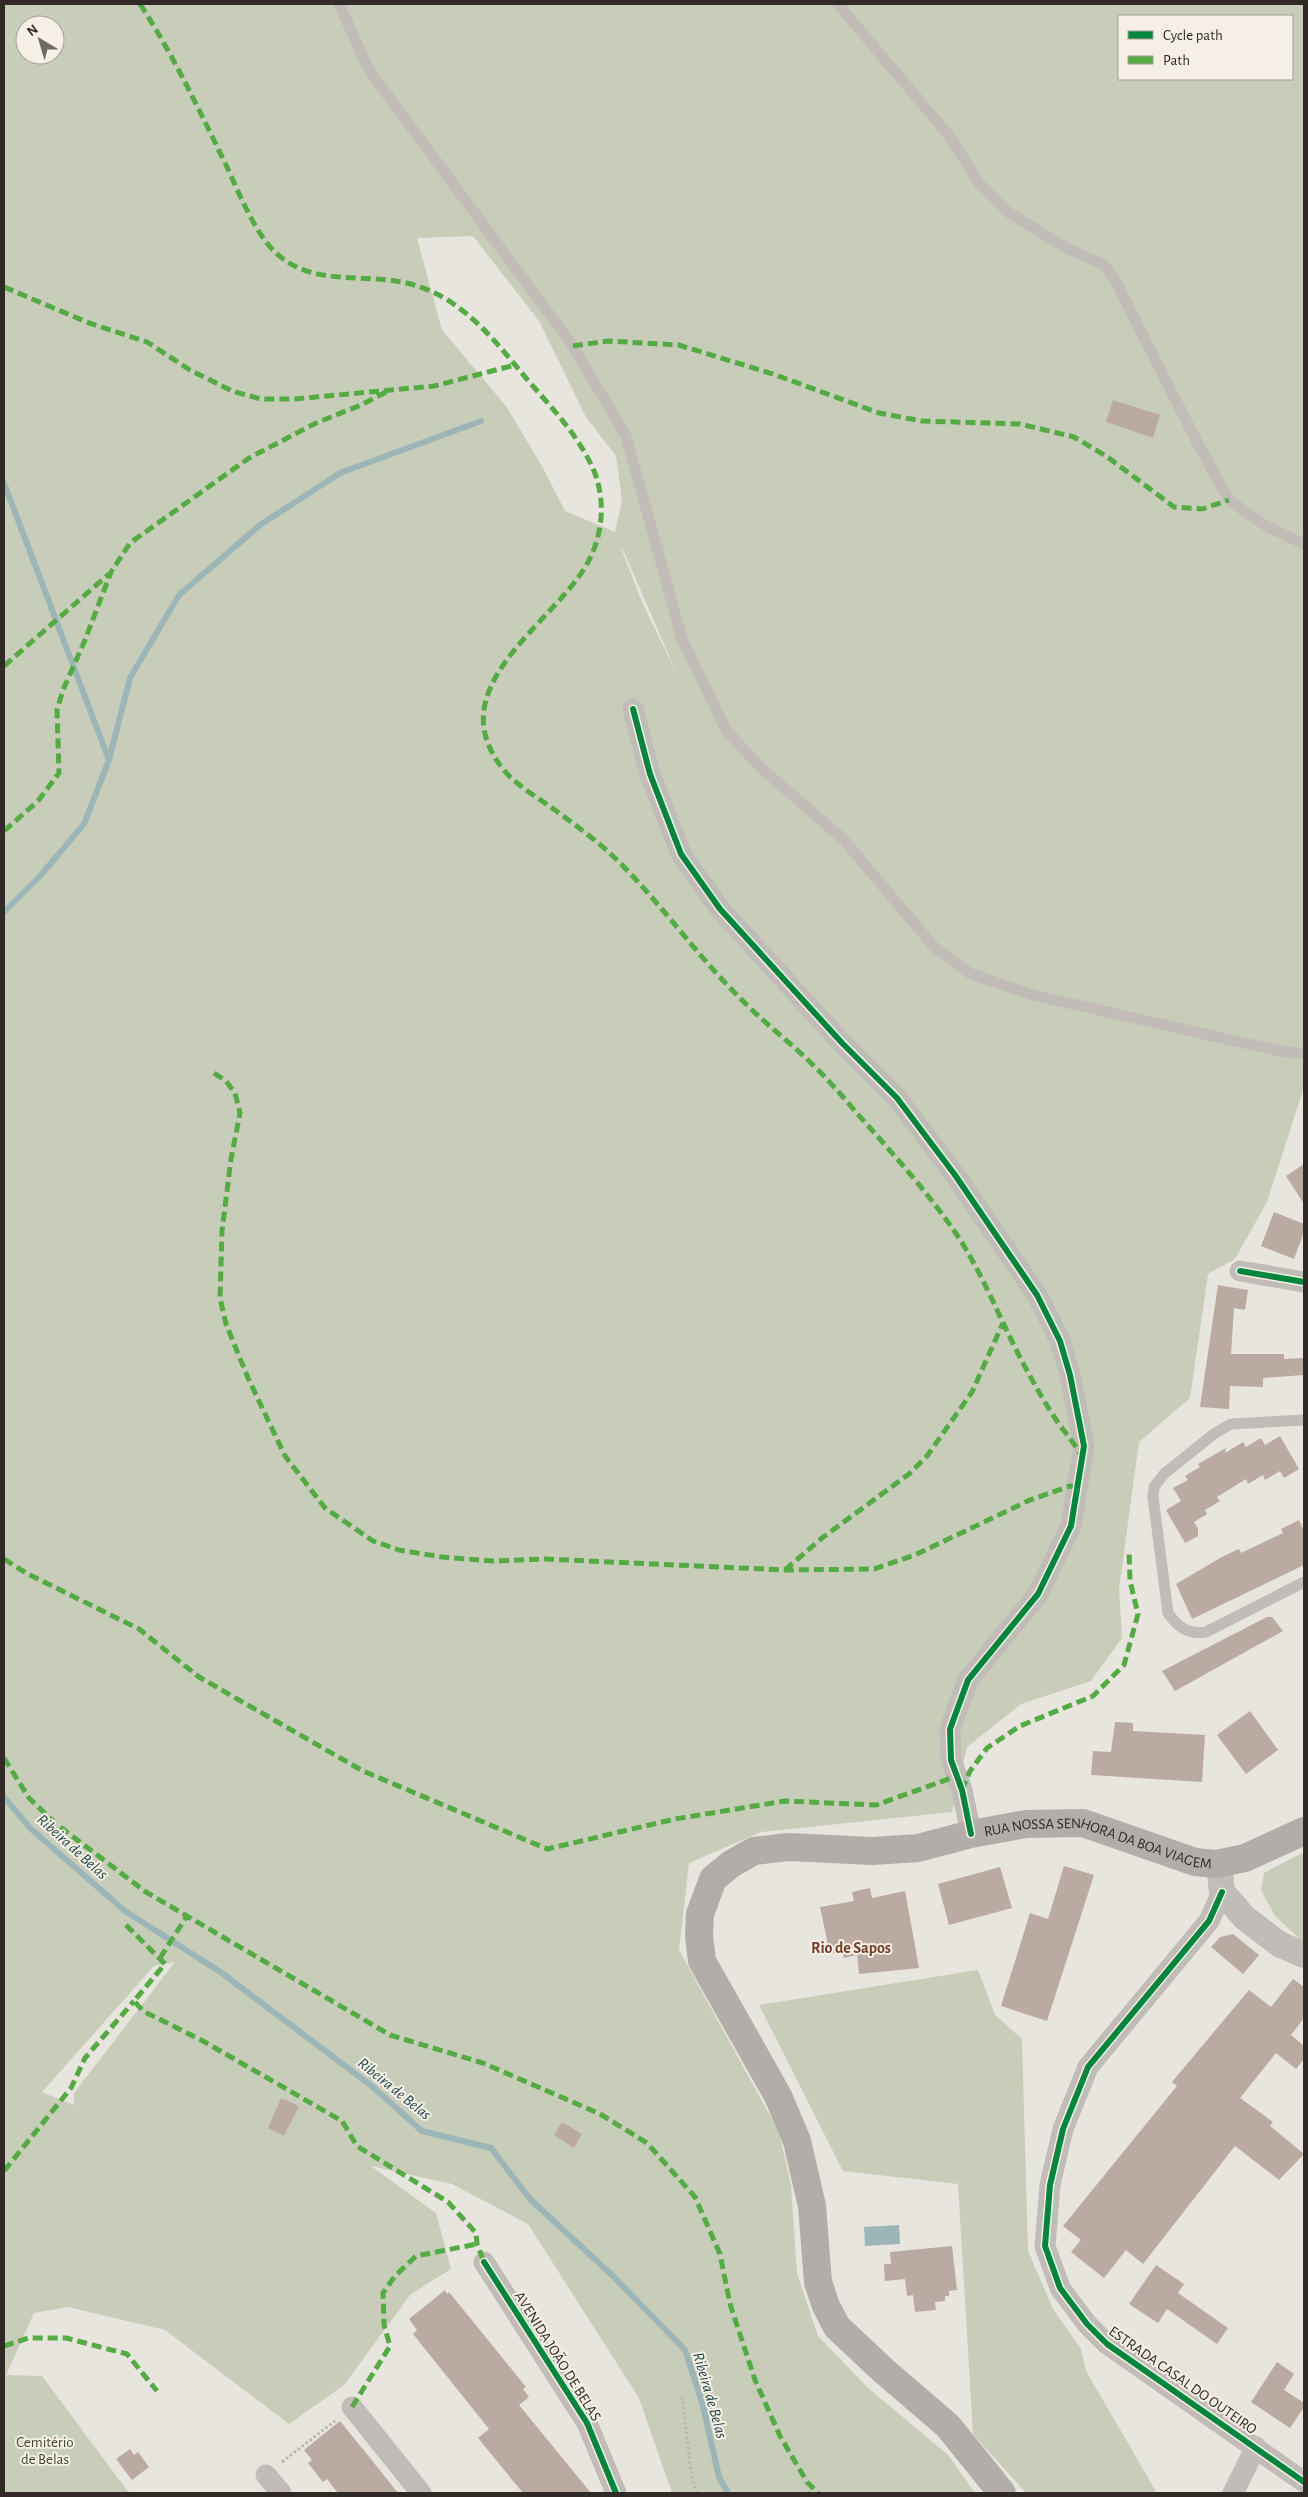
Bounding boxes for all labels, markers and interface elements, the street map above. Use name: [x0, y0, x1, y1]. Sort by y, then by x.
north arrow: [15, 15, 65, 65]
legend: [1118, 15, 1293, 80]
text: N: [24, 22, 41, 39]
text: Cycle path: [1163, 28, 1223, 43]
text: Path: [1163, 53, 1190, 68]
water label: Ribeira de Belas: [34, 1811, 111, 1882]
street label: RUA NOSSA SENHORA DA BOA VIAGEM: [983, 1816, 1212, 1872]
district label: Rio de Sapos: [811, 1940, 891, 1956]
water label: Ribeira de Belas: [355, 2055, 434, 2123]
street label: AVENIDA JOÃO DE BELAS: [512, 2288, 604, 2424]
street label: ESTRADA CASAL DO OUTEIRO: [1106, 2324, 1259, 2437]
water label: Ribeira de Belas: [690, 2350, 730, 2440]
park label: Cemitério de Belas: [16, 2435, 74, 2467]

